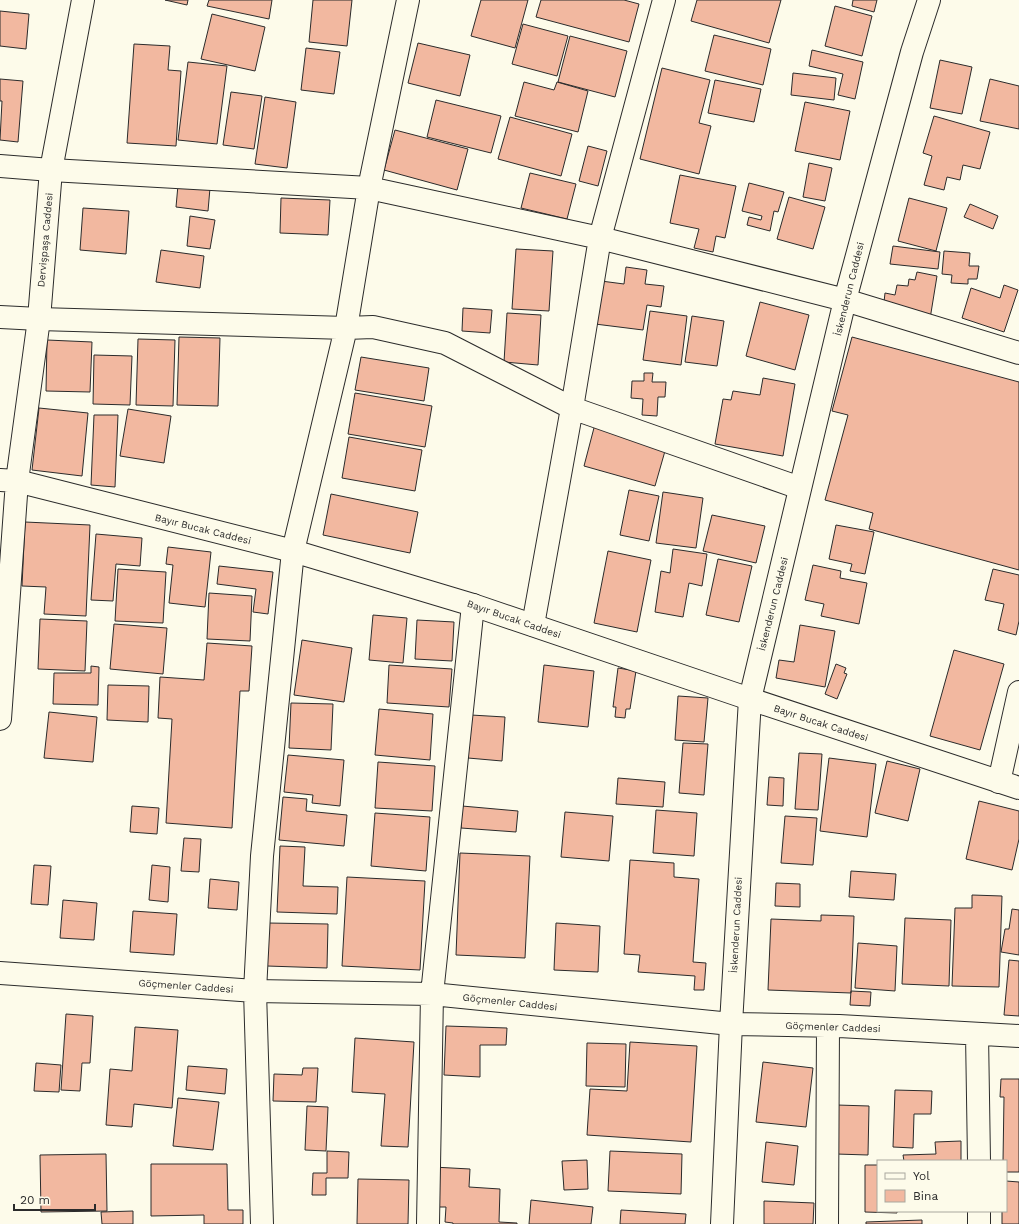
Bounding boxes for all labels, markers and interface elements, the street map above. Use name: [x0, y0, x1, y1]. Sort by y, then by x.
street label: Dervişpaşa Caddesi: [35, 192, 55, 288]
street label: İskenderun Caddesi: [832, 241, 866, 337]
street label: Bayır Bucak Caddesi: [154, 512, 252, 546]
street label: İskenderun Caddesi: [756, 556, 790, 652]
street label: Bayır Bucak Caddesi: [466, 598, 562, 640]
street label: Bayır Bucak Caddesi: [772, 703, 870, 743]
street label: İskenderun Caddesi: [728, 877, 744, 973]
street label: Göçmenler Caddesi: [138, 977, 234, 995]
street label: Göçmenler Caddesi: [462, 992, 558, 1012]
street label: Göçmenler Caddesi: [785, 1020, 881, 1034]
legend: [877, 1160, 1007, 1212]
text: Yol: [913, 1169, 930, 1183]
scale bar: [14, 1186, 95, 1212]
text: Bina: [913, 1189, 938, 1203]
text: 20 m: [20, 1193, 50, 1207]

